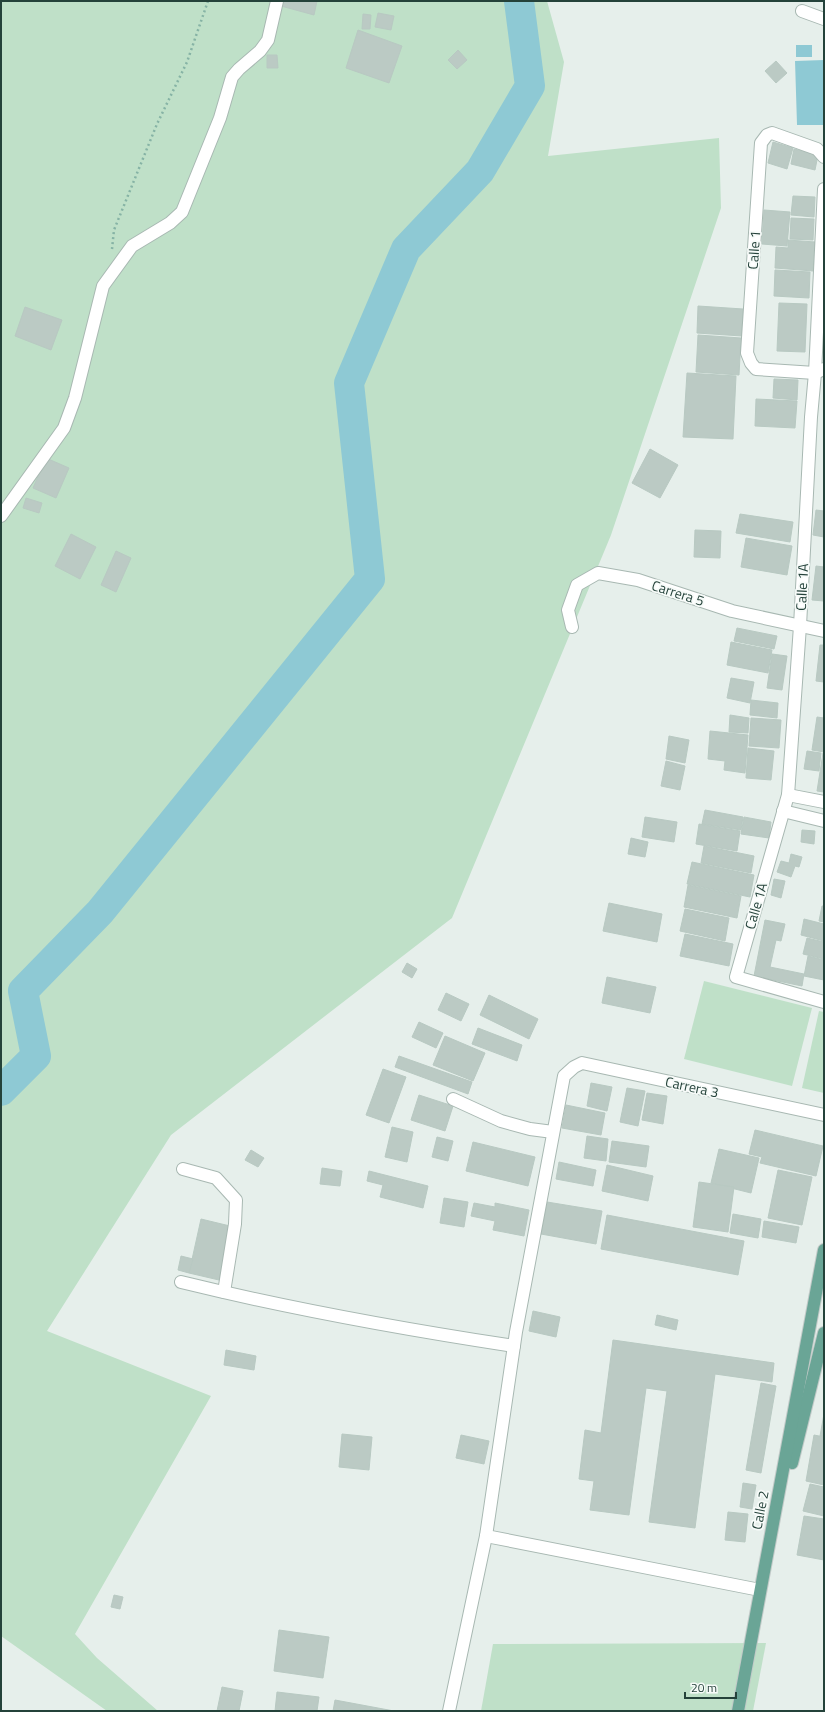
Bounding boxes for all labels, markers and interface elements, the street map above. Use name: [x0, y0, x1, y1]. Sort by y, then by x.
street label: Calle 1: [742, 230, 765, 270]
street label: Calle 1A: [790, 562, 813, 611]
street label: Carrera 5: [649, 574, 707, 611]
street label: Calle 1A: [739, 880, 772, 932]
street label: Carrera 3: [663, 1071, 721, 1102]
street label: Calle 2: [745, 1489, 774, 1531]
scale bar: [685, 1674, 736, 1700]
text: 20 m: [691, 1678, 717, 1697]

